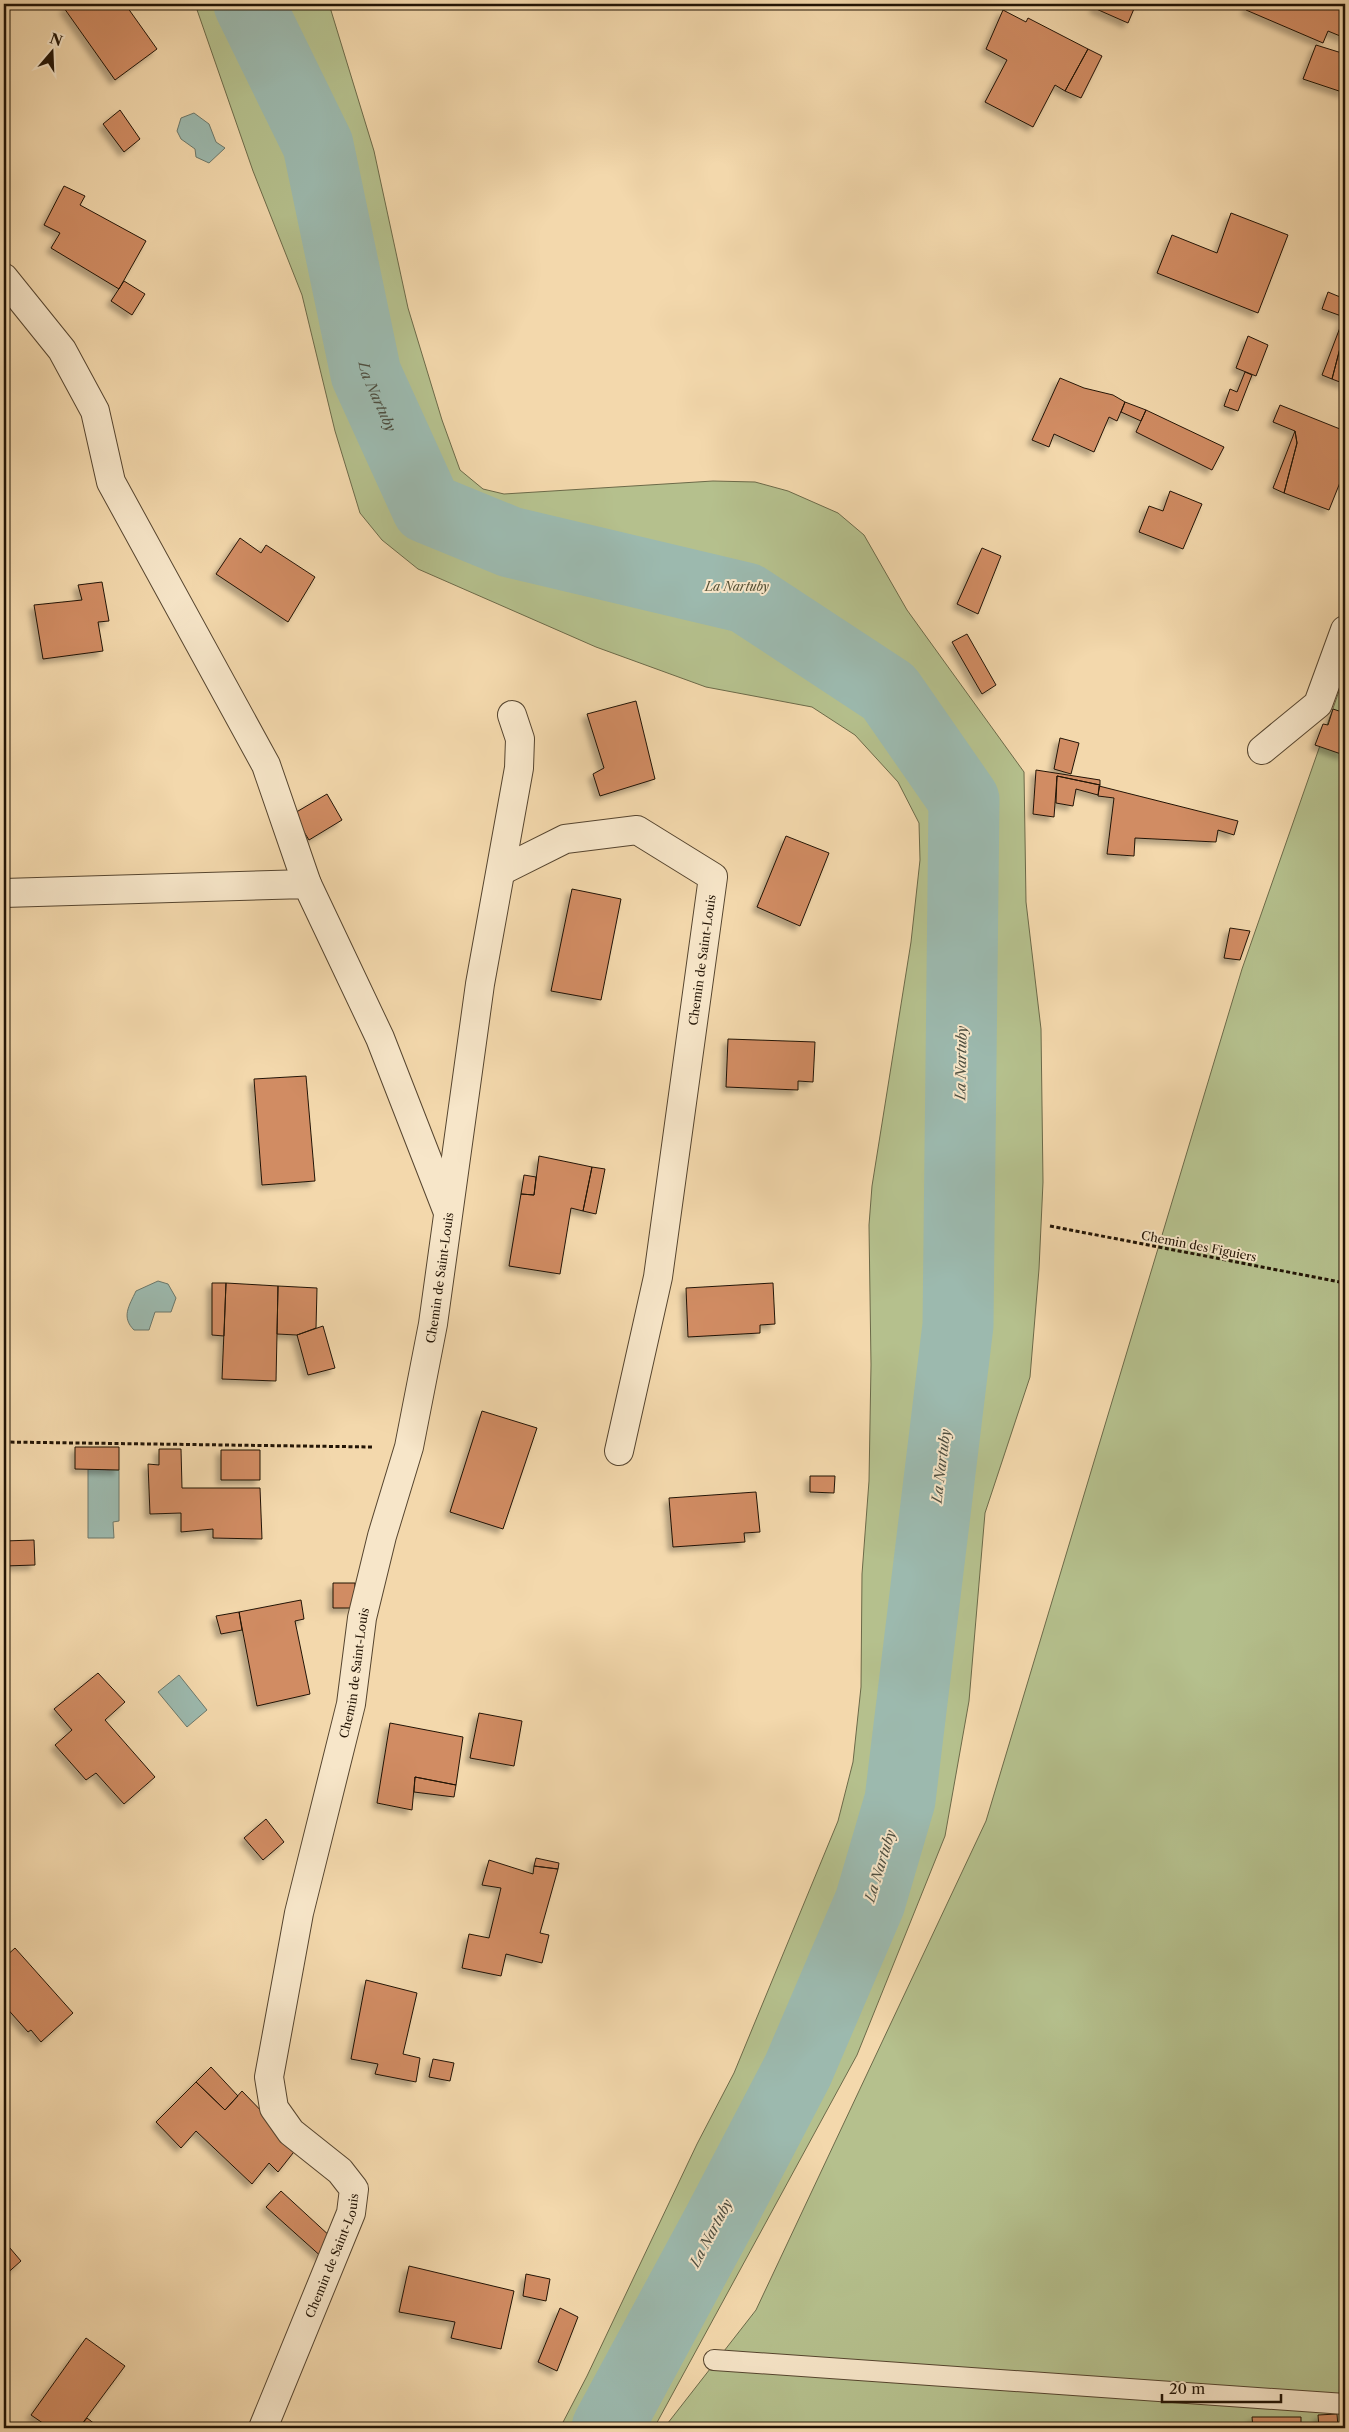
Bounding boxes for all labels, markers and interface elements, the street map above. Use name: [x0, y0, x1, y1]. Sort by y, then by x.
north arrow: [28, 28, 78, 78]
text: N: [48, 29, 65, 50]
water label: La Nartuby: [354, 359, 400, 434]
park label: La Nartuby: [704, 579, 769, 594]
street label: Chemin de Saint-Louis: [685, 894, 719, 1026]
water label: La Nartuby: [951, 1026, 971, 1101]
street label: Chemin de Saint-Louis: [422, 1211, 456, 1344]
street label: Chemin des Figuiers: [1140, 1227, 1258, 1265]
water label: La Nartuby: [927, 1428, 954, 1505]
street label: Chemin de Saint-Louis: [335, 1606, 372, 1740]
water label: La Nartuby: [860, 1828, 900, 1905]
street label: Chemin de Saint-Louis: [301, 2192, 361, 2320]
water label: La Nartuby: [685, 2196, 736, 2271]
scale bar: [1162, 2372, 1280, 2404]
text: 20 m: [1169, 2379, 1205, 2398]

